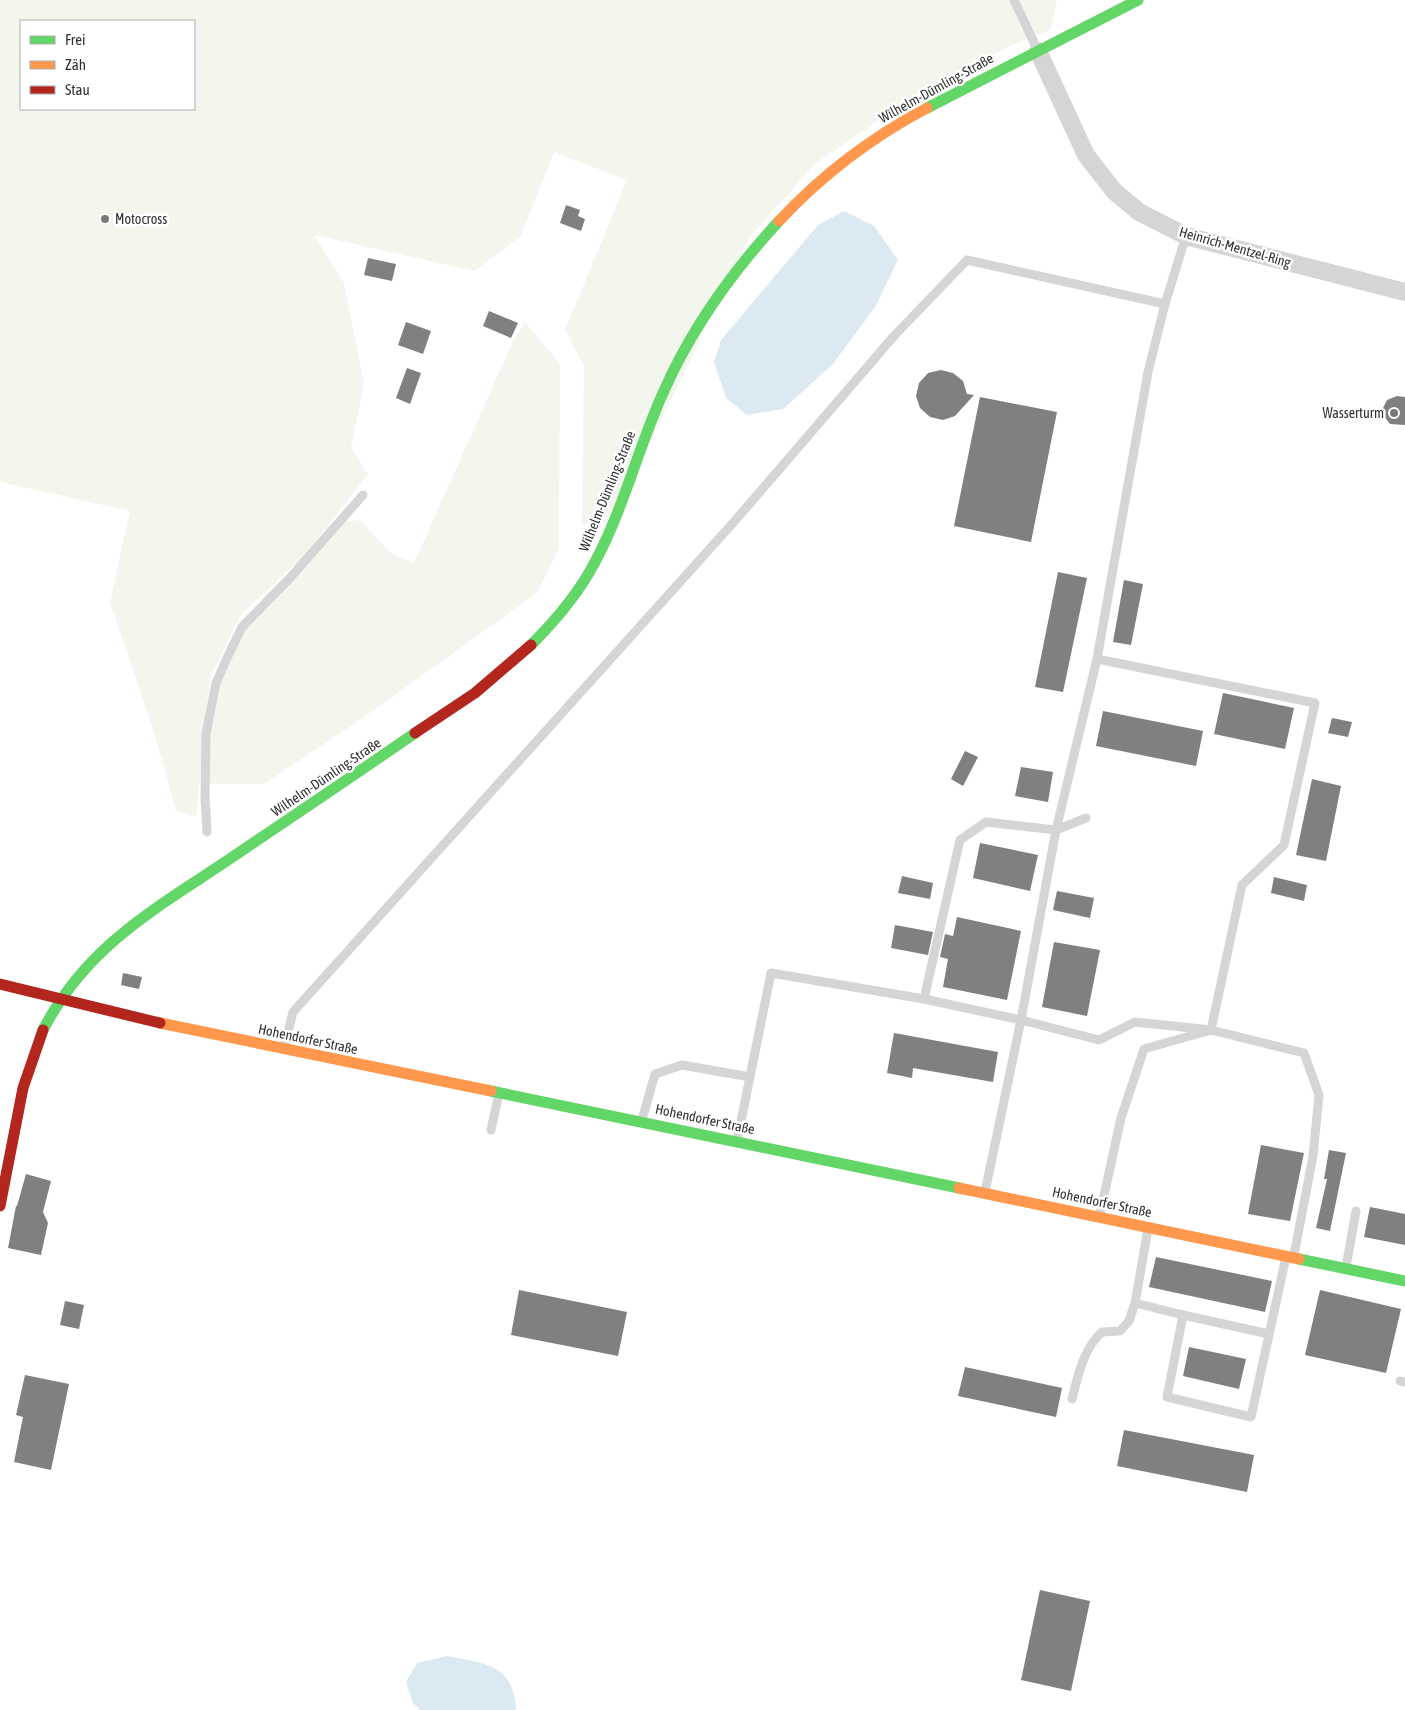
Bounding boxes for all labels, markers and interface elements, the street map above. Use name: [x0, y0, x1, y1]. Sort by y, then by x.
legend: [20, 20, 195, 110]
text: Frei: [65, 31, 85, 48]
street label: Wilhelm-Dümling-Straße: [876, 50, 996, 126]
text: Zäh: [65, 56, 86, 73]
text: Stau: [65, 81, 90, 98]
place label: Motocross: [115, 211, 167, 227]
marker: Motocross: [99, 213, 111, 225]
street label: Heinrich-Mentzel-Ring: [1177, 223, 1293, 271]
place label: Wasserturm: [1323, 405, 1384, 421]
marker: Wasserturm: [1388, 407, 1400, 419]
street label: Wilhelm-Dümling-Straße: [575, 428, 639, 554]
street label: Wilhelm-Dümling-Straße: [268, 734, 384, 820]
street label: Hohendorfer Straße: [257, 1021, 359, 1057]
street label: Hohendorfer Straße: [654, 1101, 756, 1137]
street label: Hohendorfer Straße: [1051, 1184, 1153, 1220]

